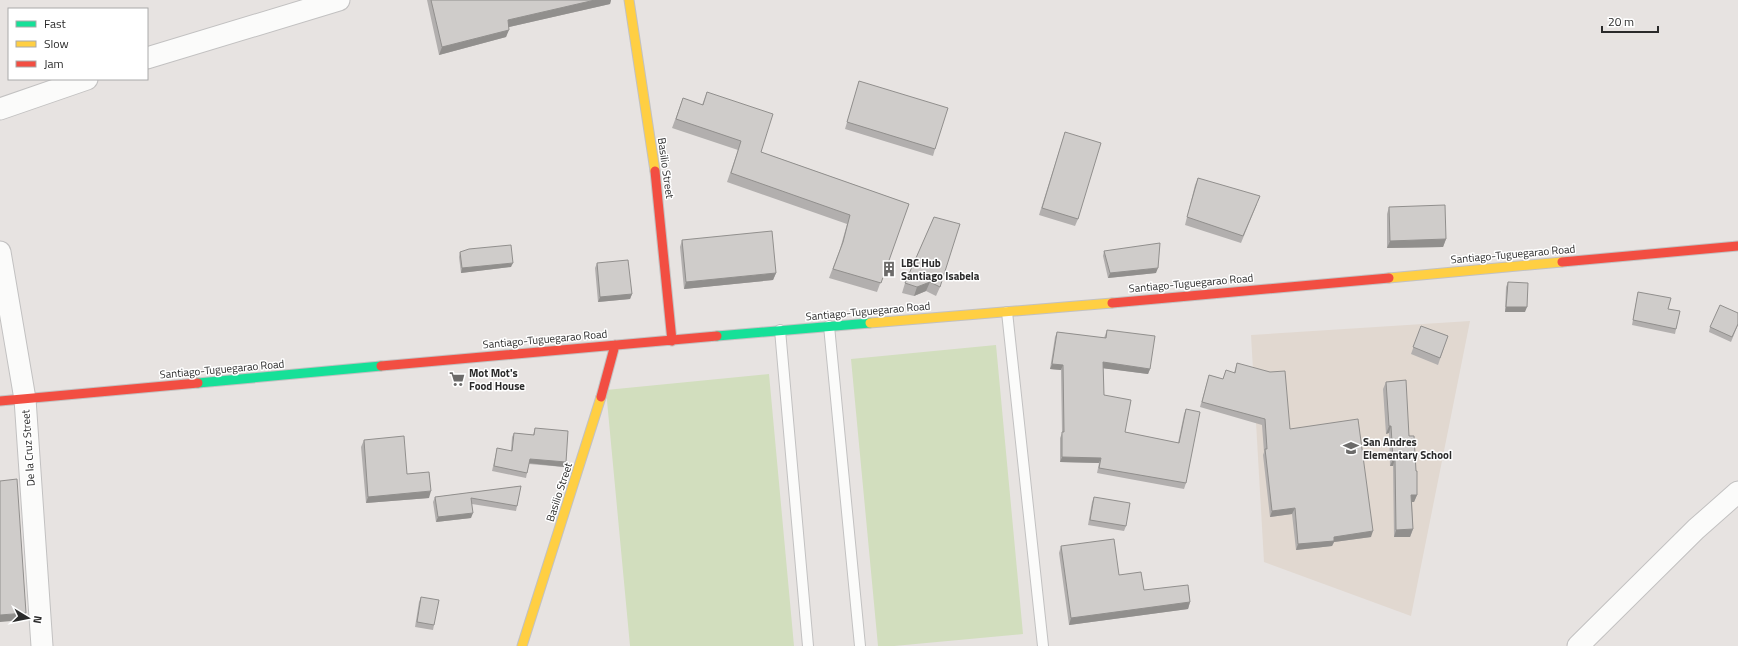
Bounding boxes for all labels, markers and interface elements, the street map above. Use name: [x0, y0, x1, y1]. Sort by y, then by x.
legend: [8, 8, 148, 80]
scale bar: [1602, 8, 1658, 34]
text: 20 m: [1608, 12, 1634, 31]
text: Fast: [44, 14, 67, 33]
text: Slow: [44, 34, 69, 53]
text: Jam: [44, 54, 64, 73]
street label: Basilio Street: [654, 137, 678, 200]
street label: Santiago-Tuguegarao Road: [1450, 241, 1576, 267]
place label: LBC Hub Santiago Isabela: [901, 255, 980, 284]
building icon: LBC Hub Santiago Isabela: [880, 260, 898, 278]
street label: Santiago-Tuguegarao Road: [1128, 270, 1254, 296]
street label: Santiago-Tuguegarao Road: [805, 298, 931, 324]
street label: Santiago-Tuguegarao Road: [482, 326, 608, 352]
street label: Santiago-Tuguegarao Road: [159, 356, 285, 382]
place label: Mot Mot's Food House: [469, 365, 525, 394]
supermarket icon: Mot Mot's Food House: [448, 370, 466, 388]
street label: De la Cruz Street: [17, 409, 39, 487]
place label: San Andres Elementary School: [1363, 434, 1452, 463]
school or university icon: San Andres Elementary School: [1342, 439, 1360, 457]
street label: Basilio Street: [542, 460, 576, 524]
north arrow: [8, 598, 48, 638]
text: N: [29, 615, 46, 625]

